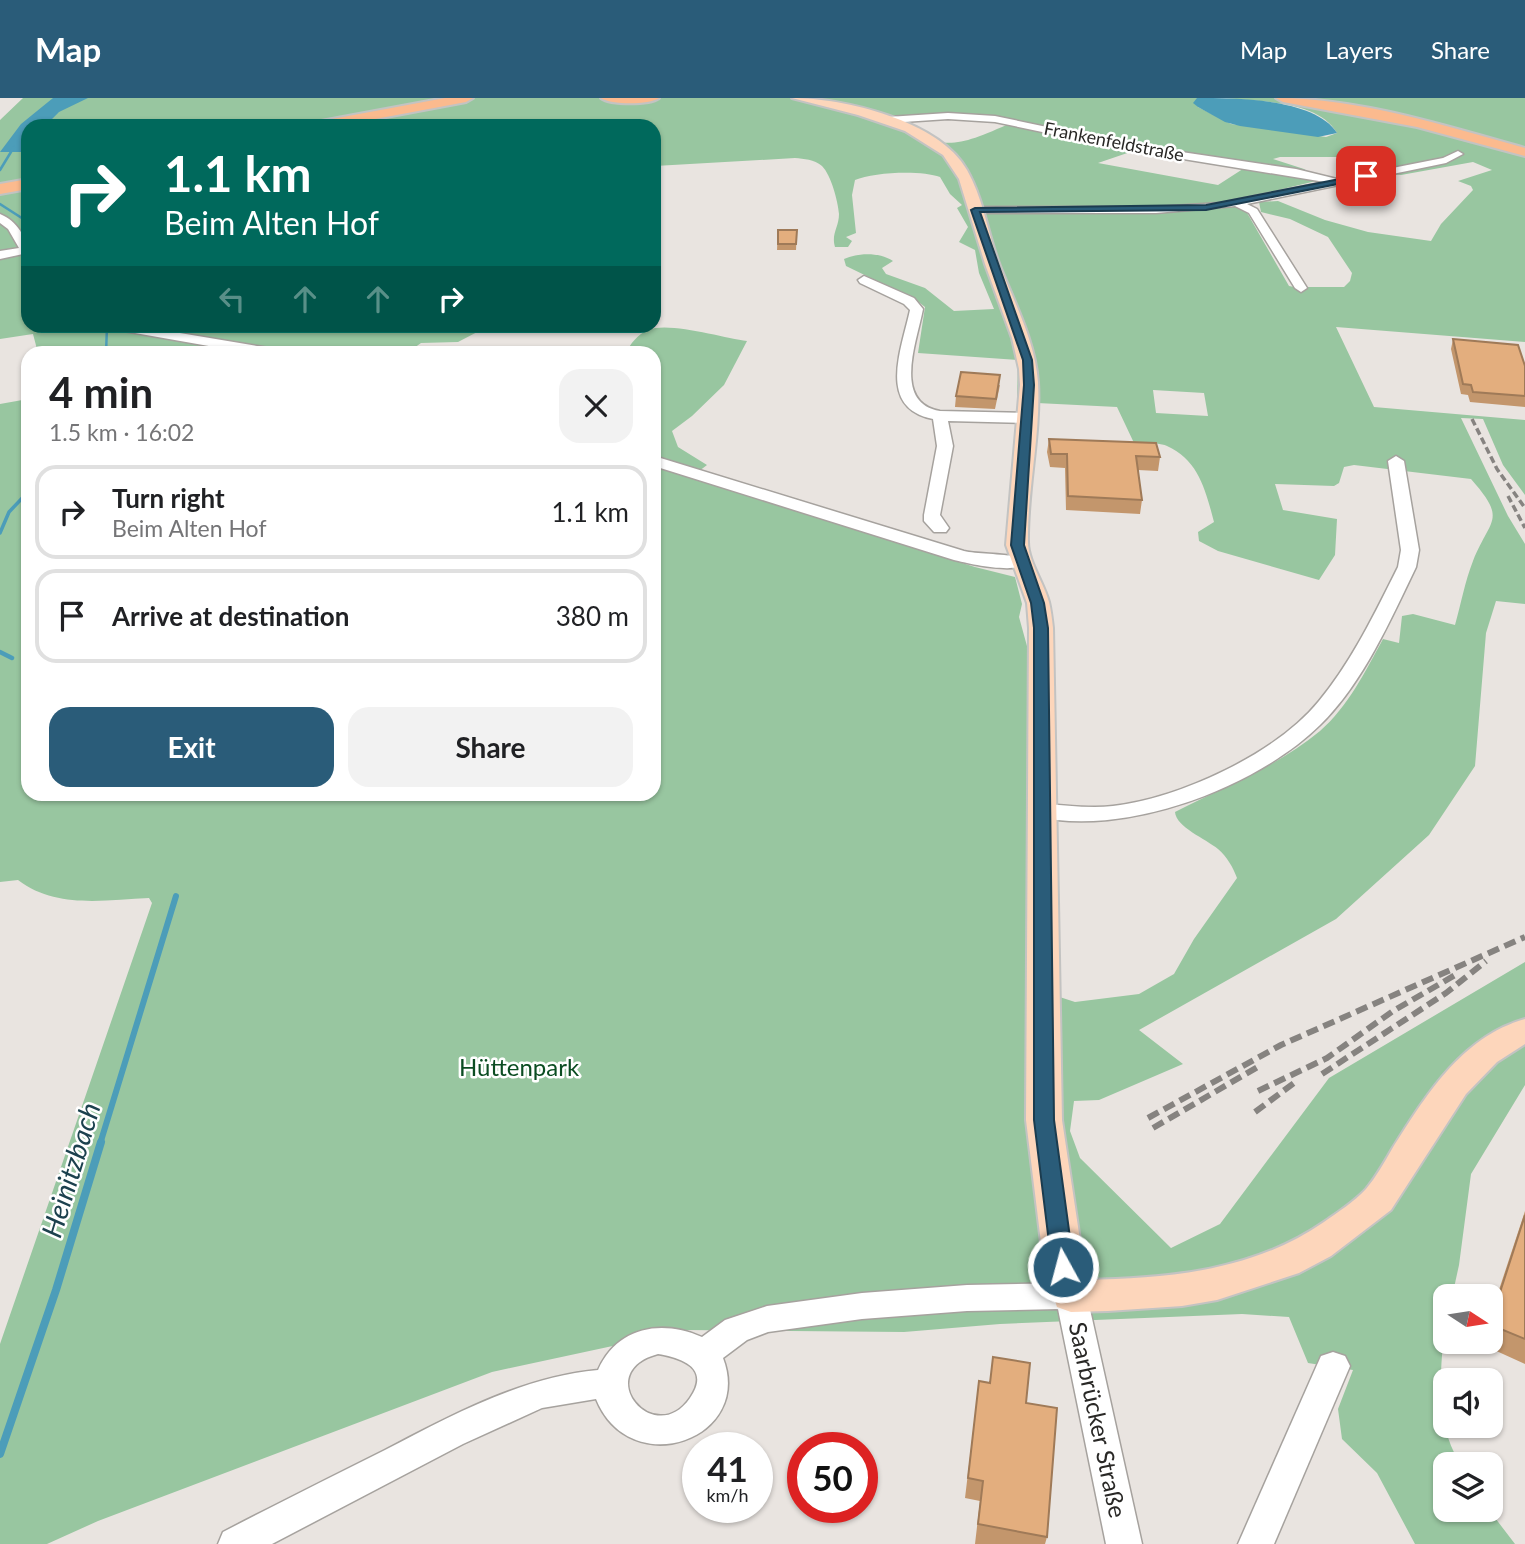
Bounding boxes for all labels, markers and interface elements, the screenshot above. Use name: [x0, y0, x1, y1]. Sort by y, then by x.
text: Map: [35, 29, 101, 69]
text: Map: [1240, 35, 1287, 64]
text: Layers: [1325, 35, 1393, 64]
text: Share: [1431, 35, 1490, 64]
street label: Frankenfeldstraße: [1042, 117, 1186, 165]
text: 1.1 km: [164, 144, 312, 202]
pin: [1336, 146, 1396, 206]
icon: right: [49, 147, 140, 238]
icon: arrive: [1347, 157, 1385, 195]
text: Beim Alten Hof: [164, 203, 379, 242]
icon: left: [213, 280, 251, 318]
icon: ahead: [286, 280, 324, 318]
icon: ahead: [359, 280, 397, 318]
icon: right: [432, 280, 470, 318]
text: 4 min: [49, 367, 153, 417]
button: close: [559, 369, 633, 443]
text: 1.5 km · 16:02: [49, 418, 194, 446]
text: Turn right: [112, 482, 225, 514]
icon: right: [53, 493, 91, 531]
text: 1.1 km: [551, 496, 629, 528]
text: Beim Alten Hof: [112, 514, 266, 542]
icon: arrive: [53, 597, 91, 635]
text: Arrive at destination: [112, 600, 349, 632]
text: 380 m: [556, 600, 629, 632]
button: Exit: [49, 707, 334, 787]
button: Share: [348, 707, 633, 787]
park label: Hüttenpark: [459, 1052, 580, 1081]
water label: Heinitzbach: [33, 1098, 107, 1241]
position arrow: [1026, 1230, 1100, 1304]
north arrow: [1433, 1284, 1503, 1354]
map controls: [1433, 1284, 1503, 1522]
street label: Saarbrücker Straße: [1064, 1319, 1133, 1520]
button: sound: [1433, 1368, 1503, 1438]
speed limit sign: 50: [787, 1432, 878, 1523]
text: 41: [707, 1447, 748, 1489]
button: layers: [1433, 1452, 1503, 1522]
text: km/h: [706, 1484, 749, 1506]

